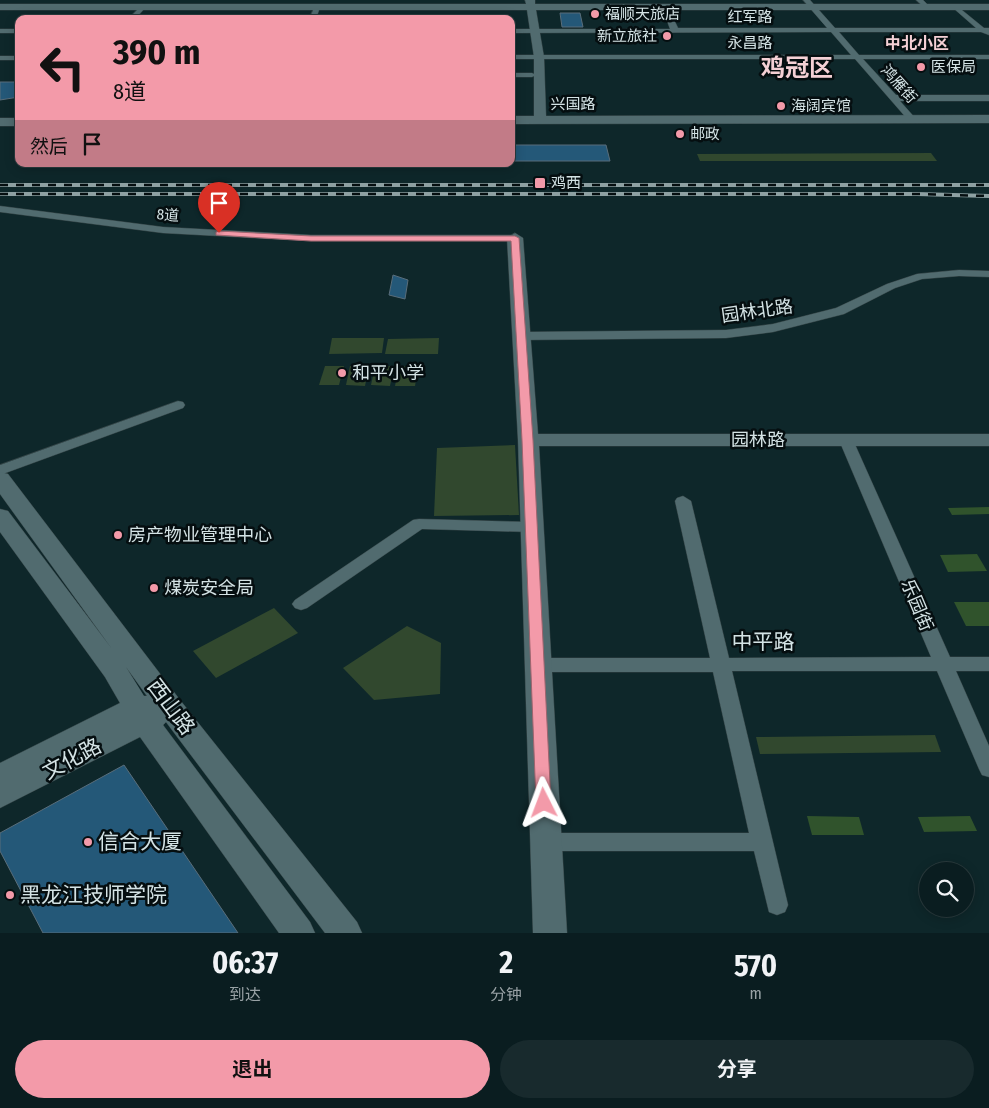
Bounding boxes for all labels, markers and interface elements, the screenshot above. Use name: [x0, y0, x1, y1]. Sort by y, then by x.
place label: 福顺天旅店: [605, 5, 680, 23]
marker: 福顺天旅店: [589, 8, 601, 20]
street label: 红军路: [727, 8, 773, 26]
place label: 新立旅社: [597, 27, 657, 45]
marker: 新立旅社: [661, 30, 673, 42]
text: 390 m: [113, 31, 200, 73]
street label: 永昌路: [727, 34, 773, 52]
district label: 中北小区: [885, 34, 949, 53]
icon: left: [30, 35, 95, 100]
district label: 鸡冠区: [761, 54, 833, 82]
place label: 医保局: [931, 58, 976, 76]
street label: 鸿雁街: [877, 61, 921, 107]
marker: 医保局: [915, 61, 927, 73]
text: 8道: [113, 78, 146, 105]
street label: 兴国路: [550, 95, 596, 113]
place label: 海阔宾馆: [791, 97, 851, 115]
marker: 海阔宾馆: [775, 100, 787, 112]
place label: 邮政: [690, 125, 720, 143]
marker: 邮政: [674, 128, 686, 140]
icon: arrive: [78, 130, 106, 158]
text: 然后: [30, 135, 68, 158]
place label: 鸡西: [551, 174, 581, 192]
marker: 鸡西: [533, 176, 547, 190]
pin: [198, 182, 240, 233]
icon: arrive: [205, 189, 233, 217]
street label: 8道: [156, 205, 180, 225]
street label: 园林北路: [720, 295, 794, 327]
place label: 和平小学: [352, 362, 424, 384]
marker: 和平小学: [336, 367, 348, 379]
street label: 园林路: [731, 429, 785, 451]
place label: 房产物业管理中心: [128, 524, 272, 546]
marker: 房产物业管理中心: [112, 529, 124, 541]
street label: 乐园街: [896, 576, 938, 634]
place label: 煤炭安全局: [164, 577, 254, 599]
marker: 煤炭安全局: [148, 582, 160, 594]
street label: 中平路: [732, 629, 795, 655]
street label: 西山路: [142, 674, 200, 740]
street label: 文化路: [38, 733, 106, 785]
position arrow: [517, 776, 569, 828]
place label: 信合大厦: [98, 829, 182, 855]
marker: 信合大厦: [82, 836, 94, 848]
map controls: [919, 862, 974, 917]
button: search: [919, 862, 974, 917]
place label: 黑龙江技师学院: [20, 882, 167, 908]
marker: 黑龙江技师学院: [4, 889, 16, 901]
text: 06:37: [212, 945, 278, 981]
text: 2: [499, 945, 513, 981]
text: 570: [734, 948, 777, 984]
text: m: [749, 984, 762, 1003]
text: 到达: [229, 985, 261, 1004]
text: 分钟: [490, 985, 522, 1004]
button: 退出: [15, 1040, 490, 1098]
button: 分享: [500, 1040, 974, 1098]

